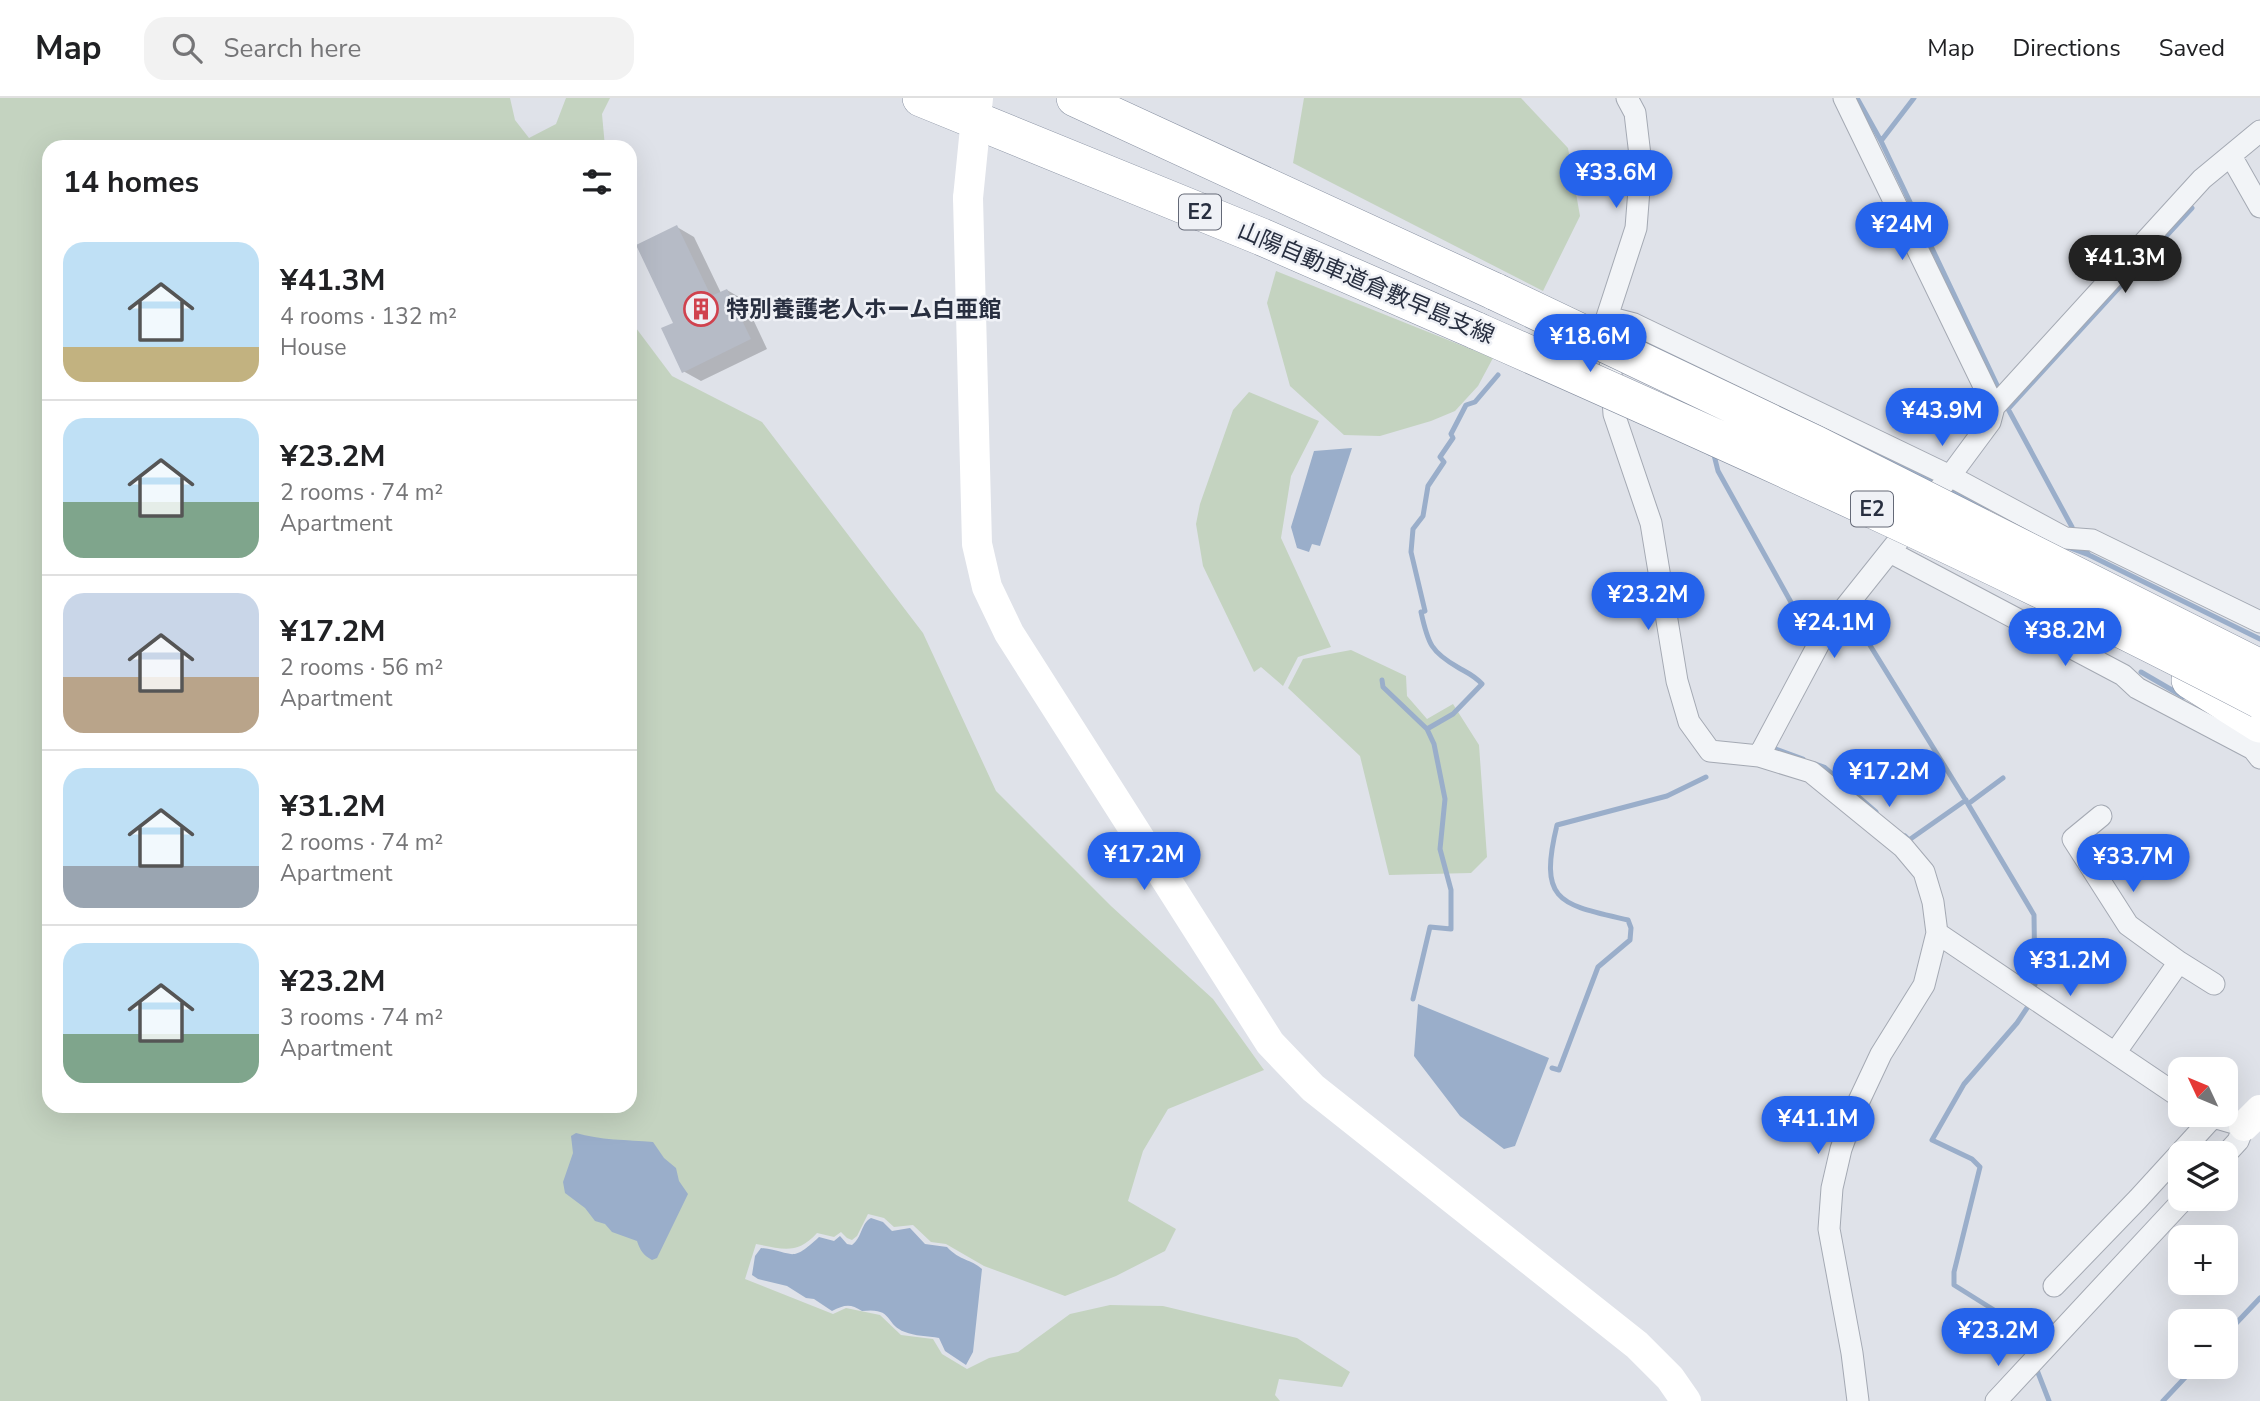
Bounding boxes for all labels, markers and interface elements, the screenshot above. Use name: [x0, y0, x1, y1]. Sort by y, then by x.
search box: [144, 17, 634, 80]
text: Map: [35, 26, 102, 71]
icon: search: [168, 29, 206, 67]
text: Search here: [224, 31, 361, 66]
text: Map: [1927, 32, 1974, 64]
text: Directions: [2012, 32, 2121, 64]
text: Saved: [2159, 32, 2225, 64]
pin: ¥33.6M: [1559, 150, 1673, 210]
text: ¥33.6M: [1576, 157, 1656, 188]
text: 14 homes: [63, 162, 199, 203]
icon: filters: [578, 163, 616, 201]
road number: E2: [1179, 194, 1221, 230]
pin: ¥24M: [1861, 202, 1943, 262]
text: ¥24M: [1871, 209, 1933, 240]
street label: 山陽自動車道倉敷早島支線: [1233, 215, 1499, 351]
pin: ¥41.3M: [2068, 236, 2182, 295]
text: ¥41.3M: [2085, 242, 2165, 273]
text: ¥41.3M: [280, 260, 385, 301]
icon: home: [119, 270, 203, 354]
building icon: 特別養護老人ホーム白亜館: [682, 290, 720, 328]
place label: 特別養護老人ホーム白亜館: [726, 294, 1001, 325]
text: 4 rooms · 132 m²: [280, 301, 457, 332]
pin: ¥18.6M: [1533, 314, 1647, 374]
text: ¥18.6M: [1550, 321, 1630, 352]
text: House: [280, 332, 347, 363]
pin: ¥43.9M: [1885, 388, 1999, 448]
text: ¥43.9M: [1902, 395, 1982, 426]
text: ¥23.2M: [280, 436, 385, 477]
icon: home: [119, 446, 203, 530]
text: 2 rooms · 74 m²: [280, 477, 443, 508]
road number: E2: [1851, 492, 1893, 526]
text: Apartment: [280, 508, 392, 539]
pin: ¥23.2M: [1591, 573, 1705, 632]
text: ¥23.2M: [1608, 579, 1688, 610]
pin: ¥24.1M: [1777, 601, 1891, 660]
text: ¥24.1M: [1794, 607, 1874, 638]
pin: ¥38.2M: [2008, 608, 2122, 668]
text: ¥17.2M: [280, 611, 385, 652]
text: ¥38.2M: [2025, 615, 2105, 646]
icon: home: [119, 621, 203, 705]
text: 2 rooms · 56 m²: [280, 652, 443, 683]
text: Apartment: [280, 683, 392, 714]
pin: ¥17.2M: [1832, 750, 1946, 809]
text: ¥17.2M: [1849, 756, 1929, 787]
text: ¥31.2M: [280, 786, 385, 827]
icon: home: [119, 796, 203, 880]
text: 2 rooms · 74 m²: [280, 827, 443, 858]
pin: ¥17.2M: [1087, 832, 1201, 892]
pin: ¥33.7M: [2076, 834, 2190, 894]
text: ¥17.2M: [1104, 839, 1184, 870]
text: ¥33.7M: [2093, 841, 2173, 872]
text: Apartment: [280, 858, 392, 889]
pin: ¥31.2M: [2013, 939, 2127, 998]
text: ¥31.2M: [2030, 945, 2110, 976]
text: ¥23.2M: [280, 961, 385, 1002]
icon: home: [119, 971, 203, 1055]
text: 3 rooms · 74 m²: [280, 1002, 443, 1033]
text: Apartment: [280, 1033, 392, 1064]
north arrow: [2168, 1057, 2238, 1127]
map controls: [2168, 1057, 2238, 1379]
pin: ¥41.1M: [1761, 1096, 1875, 1156]
text: ¥41.1M: [1778, 1103, 1858, 1134]
button: layers: [2168, 1141, 2238, 1211]
button: +: [2168, 1225, 2238, 1295]
pin: ¥23.2M: [1941, 1308, 2055, 1368]
button: −: [2168, 1309, 2238, 1379]
text: ¥23.2M: [1958, 1315, 2038, 1346]

